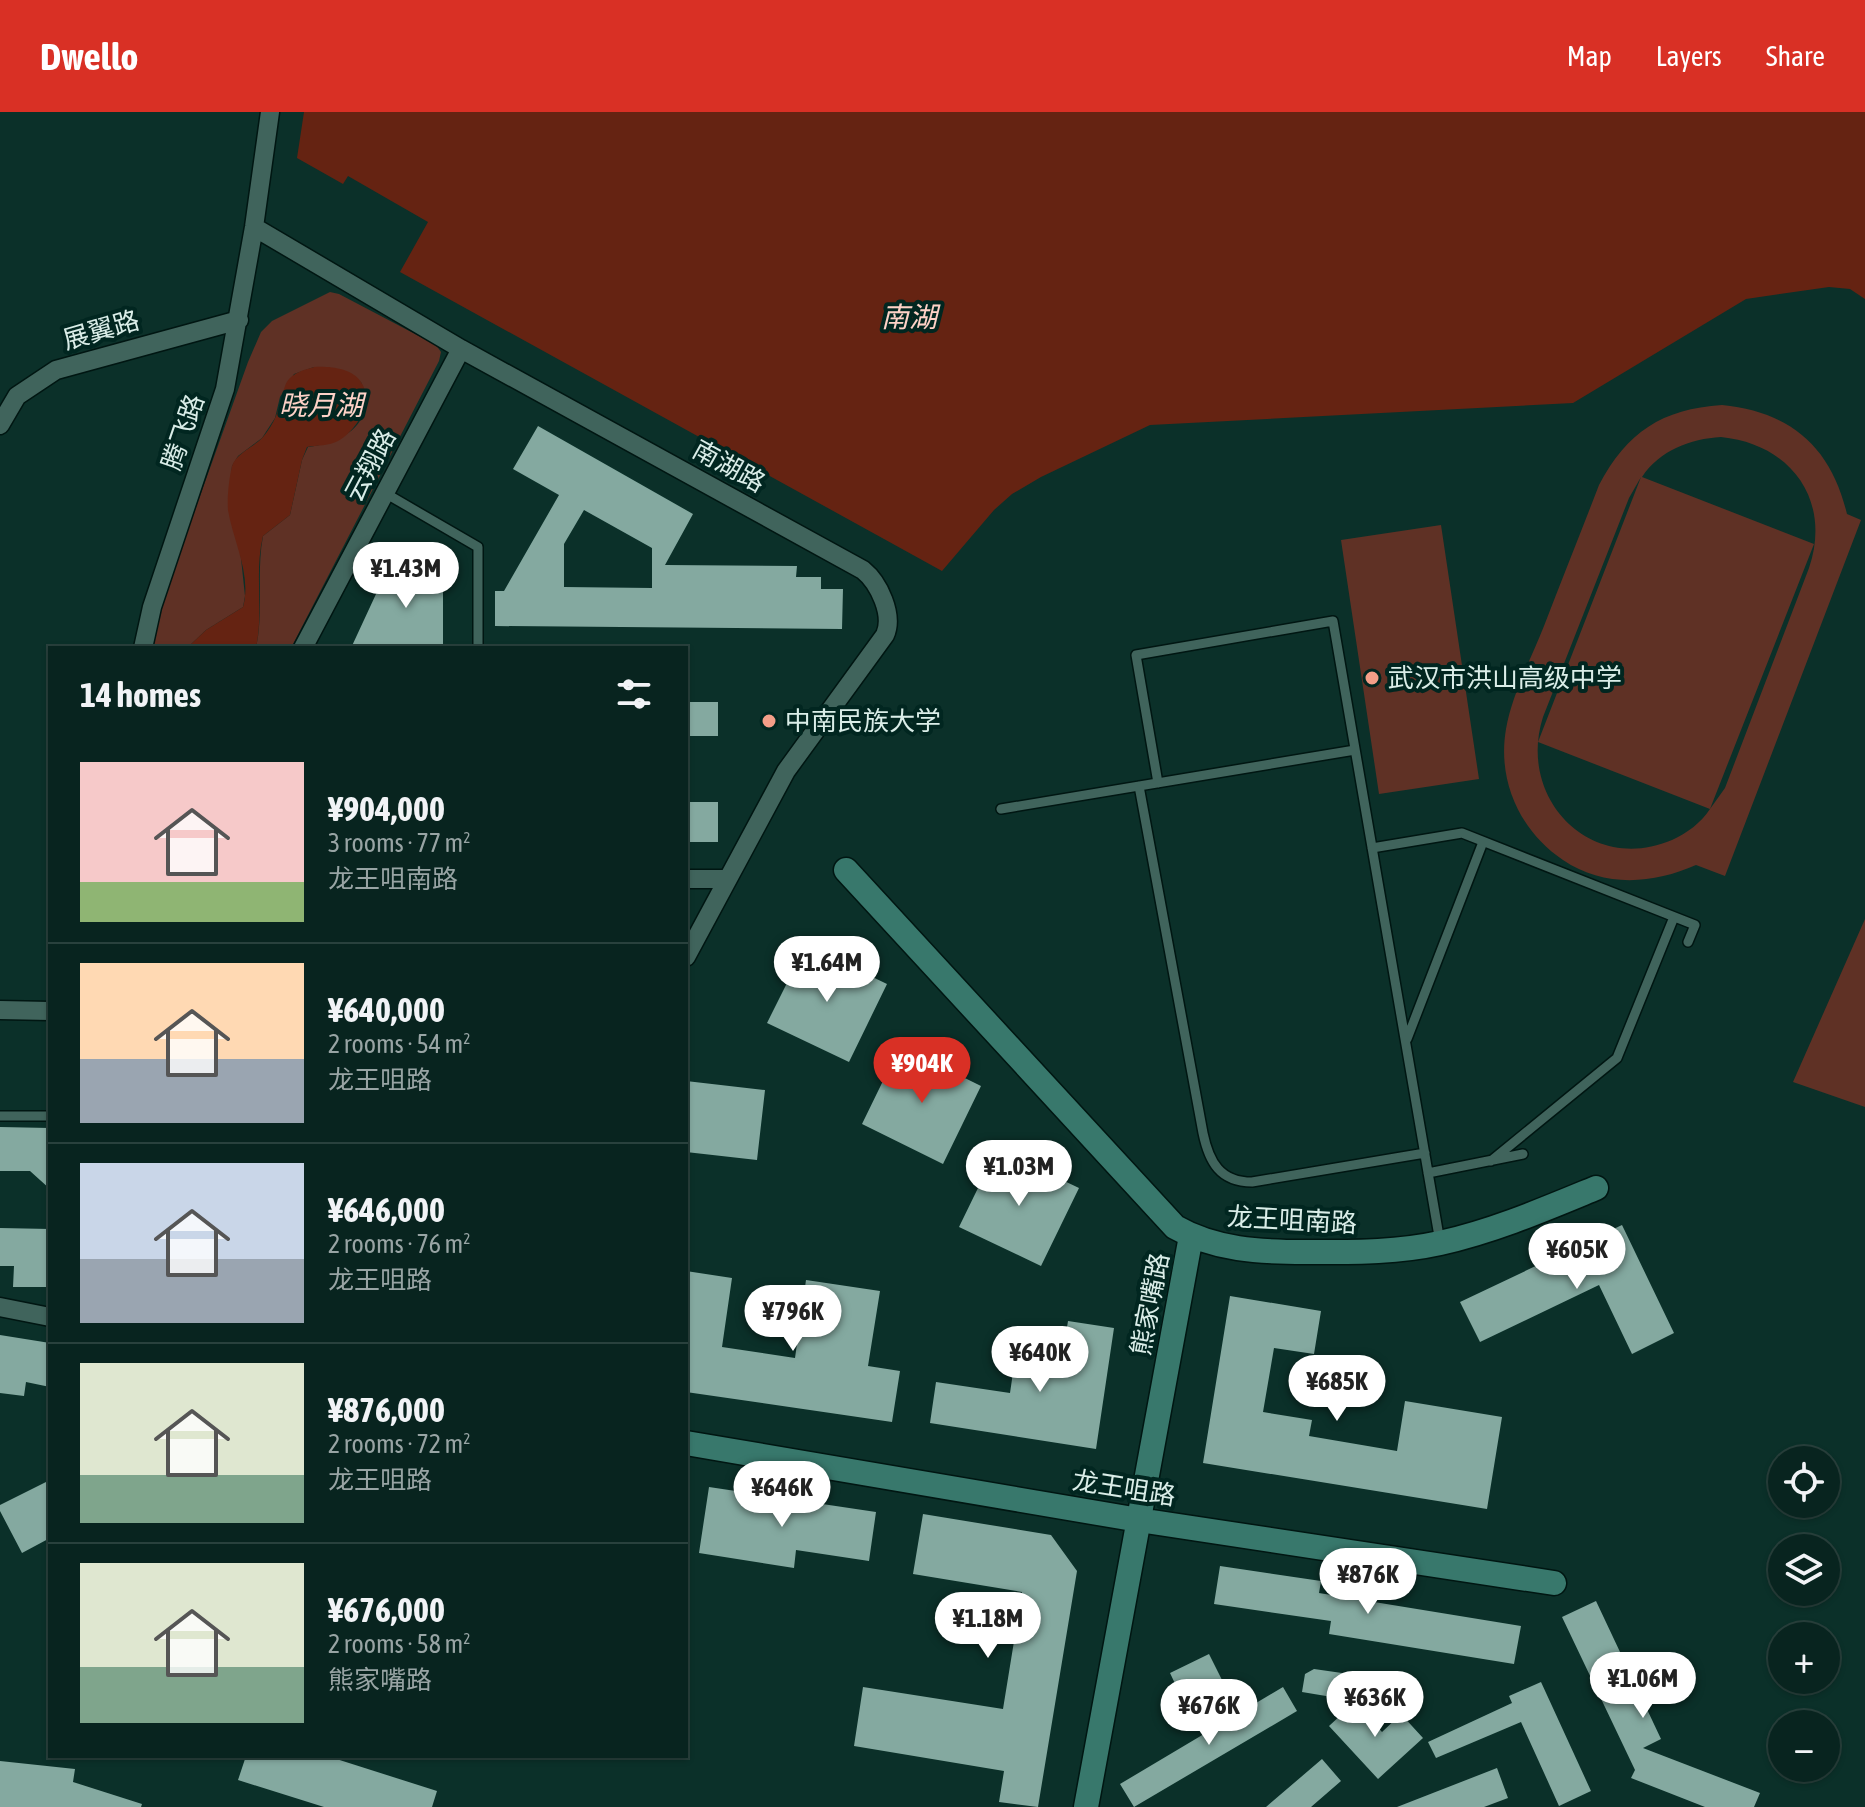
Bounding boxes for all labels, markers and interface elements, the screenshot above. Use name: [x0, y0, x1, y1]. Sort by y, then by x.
text: Dwello: [40, 35, 138, 78]
text: Map: [1567, 40, 1612, 72]
text: Layers: [1656, 40, 1722, 72]
text: Share: [1766, 40, 1825, 72]
water label: 南湖: [881, 301, 941, 333]
street label: 展翼路: [59, 305, 143, 355]
water label: 晓月湖: [279, 389, 367, 421]
street label: 腾飞路: [156, 390, 210, 474]
street label: 云翔路: [338, 424, 402, 506]
street label: 南湖路: [688, 434, 770, 498]
pin: ¥1.43M: [341, 542, 471, 610]
text: ¥1.43M: [371, 553, 441, 583]
place label: 武汉市洪山高级中学: [1388, 663, 1622, 693]
marker: 武汉市洪山高级中学: [1363, 669, 1381, 687]
icon: filters: [612, 672, 656, 716]
text: 14 homes: [80, 675, 201, 714]
place label: 中南民族大学: [785, 706, 941, 736]
marker: 中南民族大学: [760, 712, 778, 730]
text: ¥904,000: [328, 789, 445, 828]
icon: home: [144, 794, 240, 890]
text: 3 rooms · 77 m²: [328, 828, 470, 858]
text: 龙王咀南路: [328, 864, 458, 894]
pin: ¥1.64M: [762, 936, 892, 1004]
text: ¥1.64M: [792, 947, 862, 977]
text: ¥640,000: [328, 990, 445, 1029]
icon: home: [144, 995, 240, 1091]
text: 2 rooms · 54 m²: [328, 1029, 470, 1059]
pin: ¥904K: [866, 1037, 978, 1105]
text: ¥904K: [892, 1048, 952, 1078]
text: 龙王咀路: [328, 1065, 432, 1095]
pin: ¥1.03M: [954, 1140, 1084, 1208]
text: ¥1.03M: [984, 1151, 1054, 1181]
text: ¥646,000: [328, 1190, 445, 1229]
icon: home: [144, 1195, 240, 1291]
street label: 龙王咀南路: [1226, 1202, 1358, 1238]
pin: ¥605K: [1521, 1223, 1633, 1291]
text: 2 rooms · 76 m²: [328, 1229, 470, 1259]
text: ¥605K: [1547, 1234, 1607, 1264]
street label: 熊家嘴路: [1125, 1250, 1175, 1358]
text: 龙王咀路: [328, 1265, 432, 1295]
pin: ¥796K: [737, 1285, 849, 1353]
text: ¥796K: [763, 1296, 823, 1326]
pin: ¥640K: [984, 1326, 1096, 1394]
text: ¥640K: [1010, 1337, 1070, 1367]
pin: ¥685K: [1281, 1355, 1393, 1423]
text: ¥685K: [1307, 1366, 1367, 1396]
text: ¥876,000: [328, 1390, 445, 1429]
icon: home: [144, 1395, 240, 1491]
text: 2 rooms · 72 m²: [328, 1429, 470, 1459]
map controls: [1768, 1446, 1840, 1782]
button: locate: [1768, 1446, 1840, 1518]
pin: ¥646K: [726, 1461, 838, 1529]
text: 龙王咀路: [328, 1465, 432, 1495]
street label: 龙王咀路: [1070, 1465, 1178, 1511]
text: ¥646K: [752, 1472, 812, 1502]
button: layers: [1768, 1534, 1840, 1606]
pin: ¥876K: [1312, 1548, 1424, 1616]
text: ¥876K: [1338, 1559, 1398, 1589]
text: ¥676,000: [328, 1590, 445, 1629]
pin: ¥1.18M: [923, 1592, 1053, 1660]
icon: home: [144, 1595, 240, 1691]
text: ¥1.18M: [953, 1603, 1023, 1633]
button: +: [1768, 1622, 1840, 1694]
text: 2 rooms · 58 m²: [328, 1629, 470, 1659]
pin: ¥1.06M: [1578, 1652, 1708, 1720]
text: ¥1.06M: [1608, 1663, 1678, 1693]
text: 熊家嘴路: [328, 1665, 432, 1695]
pin: ¥636K: [1319, 1671, 1431, 1739]
pin: ¥676K: [1153, 1679, 1265, 1747]
text: ¥636K: [1345, 1682, 1405, 1712]
text: ¥676K: [1179, 1690, 1239, 1720]
button: −: [1768, 1710, 1840, 1782]

